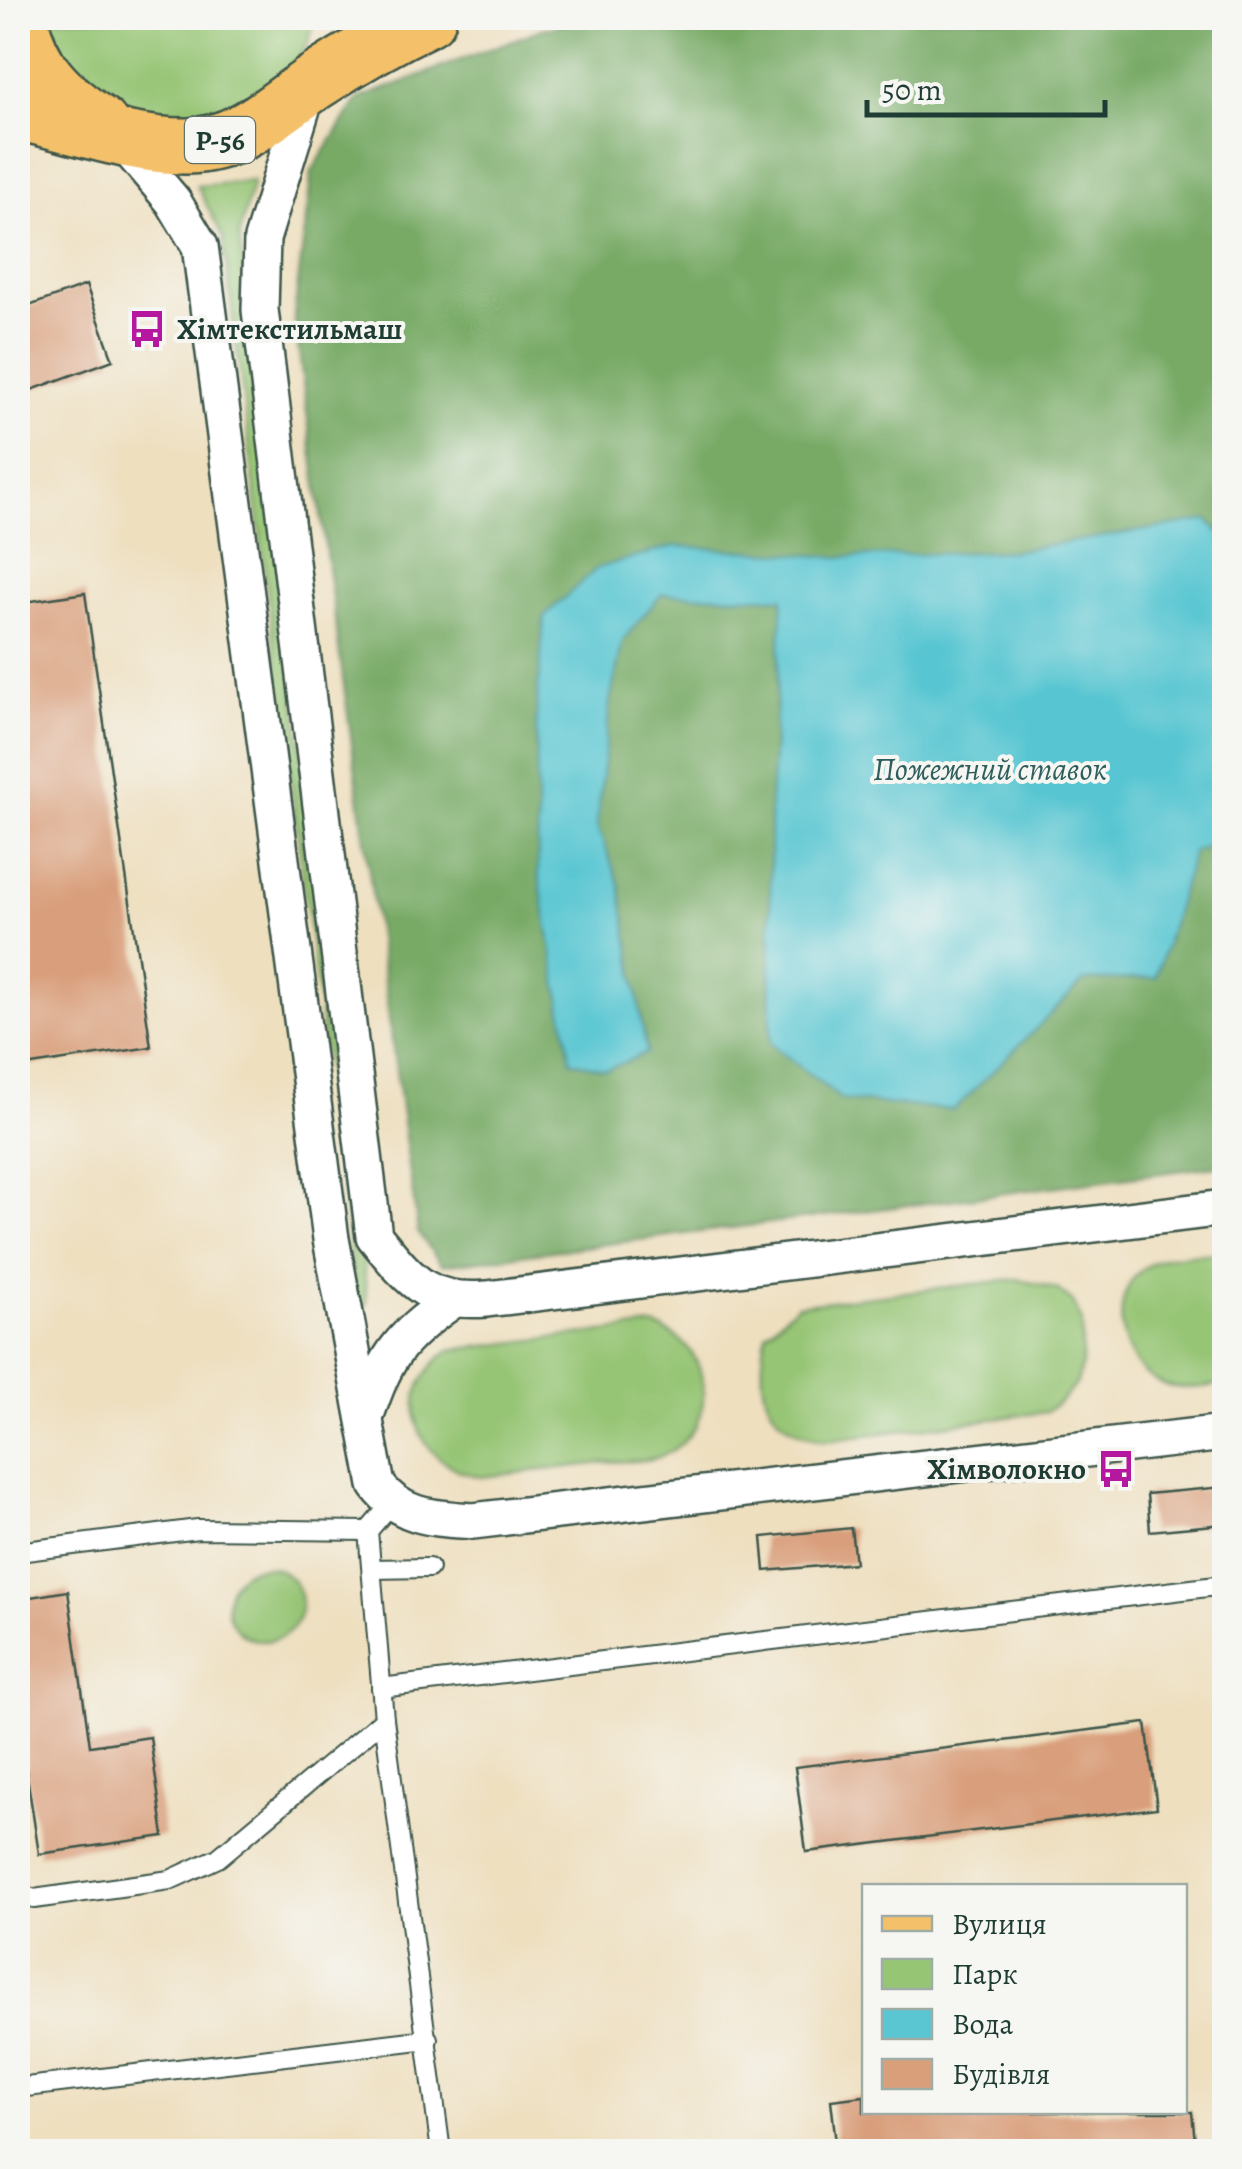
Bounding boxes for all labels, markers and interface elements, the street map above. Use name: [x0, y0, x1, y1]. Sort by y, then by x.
scale bar: [867, 55, 1104, 117]
text: 50 m: [882, 70, 942, 110]
road number: Р-56: [185, 117, 255, 163]
bus stop icon: Хімтекстильмаш: [126, 308, 168, 350]
place label: Хімтекстильмаш: [177, 309, 403, 349]
water label: Пожежний ставок: [873, 747, 1107, 791]
bus stop icon: Хімволокно: [1095, 1448, 1137, 1490]
place label: Хімволокно: [927, 1449, 1086, 1489]
legend: [862, 1884, 1187, 2114]
text: Вулиця: [952, 1904, 1047, 1944]
text: Парк: [952, 1954, 1018, 1994]
text: Вода: [952, 2004, 1014, 2044]
text: Будівля: [952, 2054, 1050, 2094]

